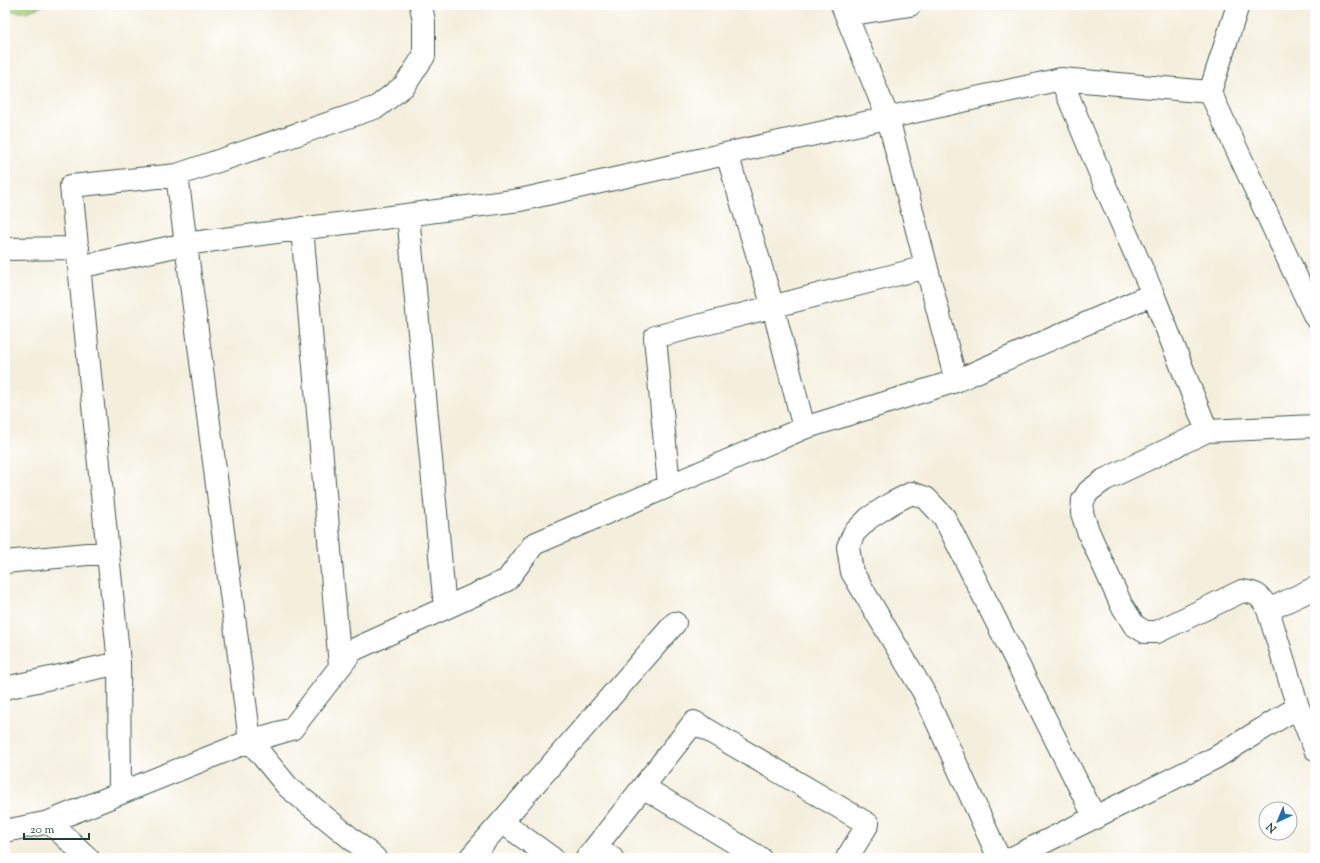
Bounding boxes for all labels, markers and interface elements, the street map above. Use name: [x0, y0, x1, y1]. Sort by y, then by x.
north arrow: [1258, 801, 1298, 841]
scale bar: [24, 815, 89, 841]
text: N: [1263, 819, 1281, 837]
text: 20 m: [30, 821, 55, 839]

